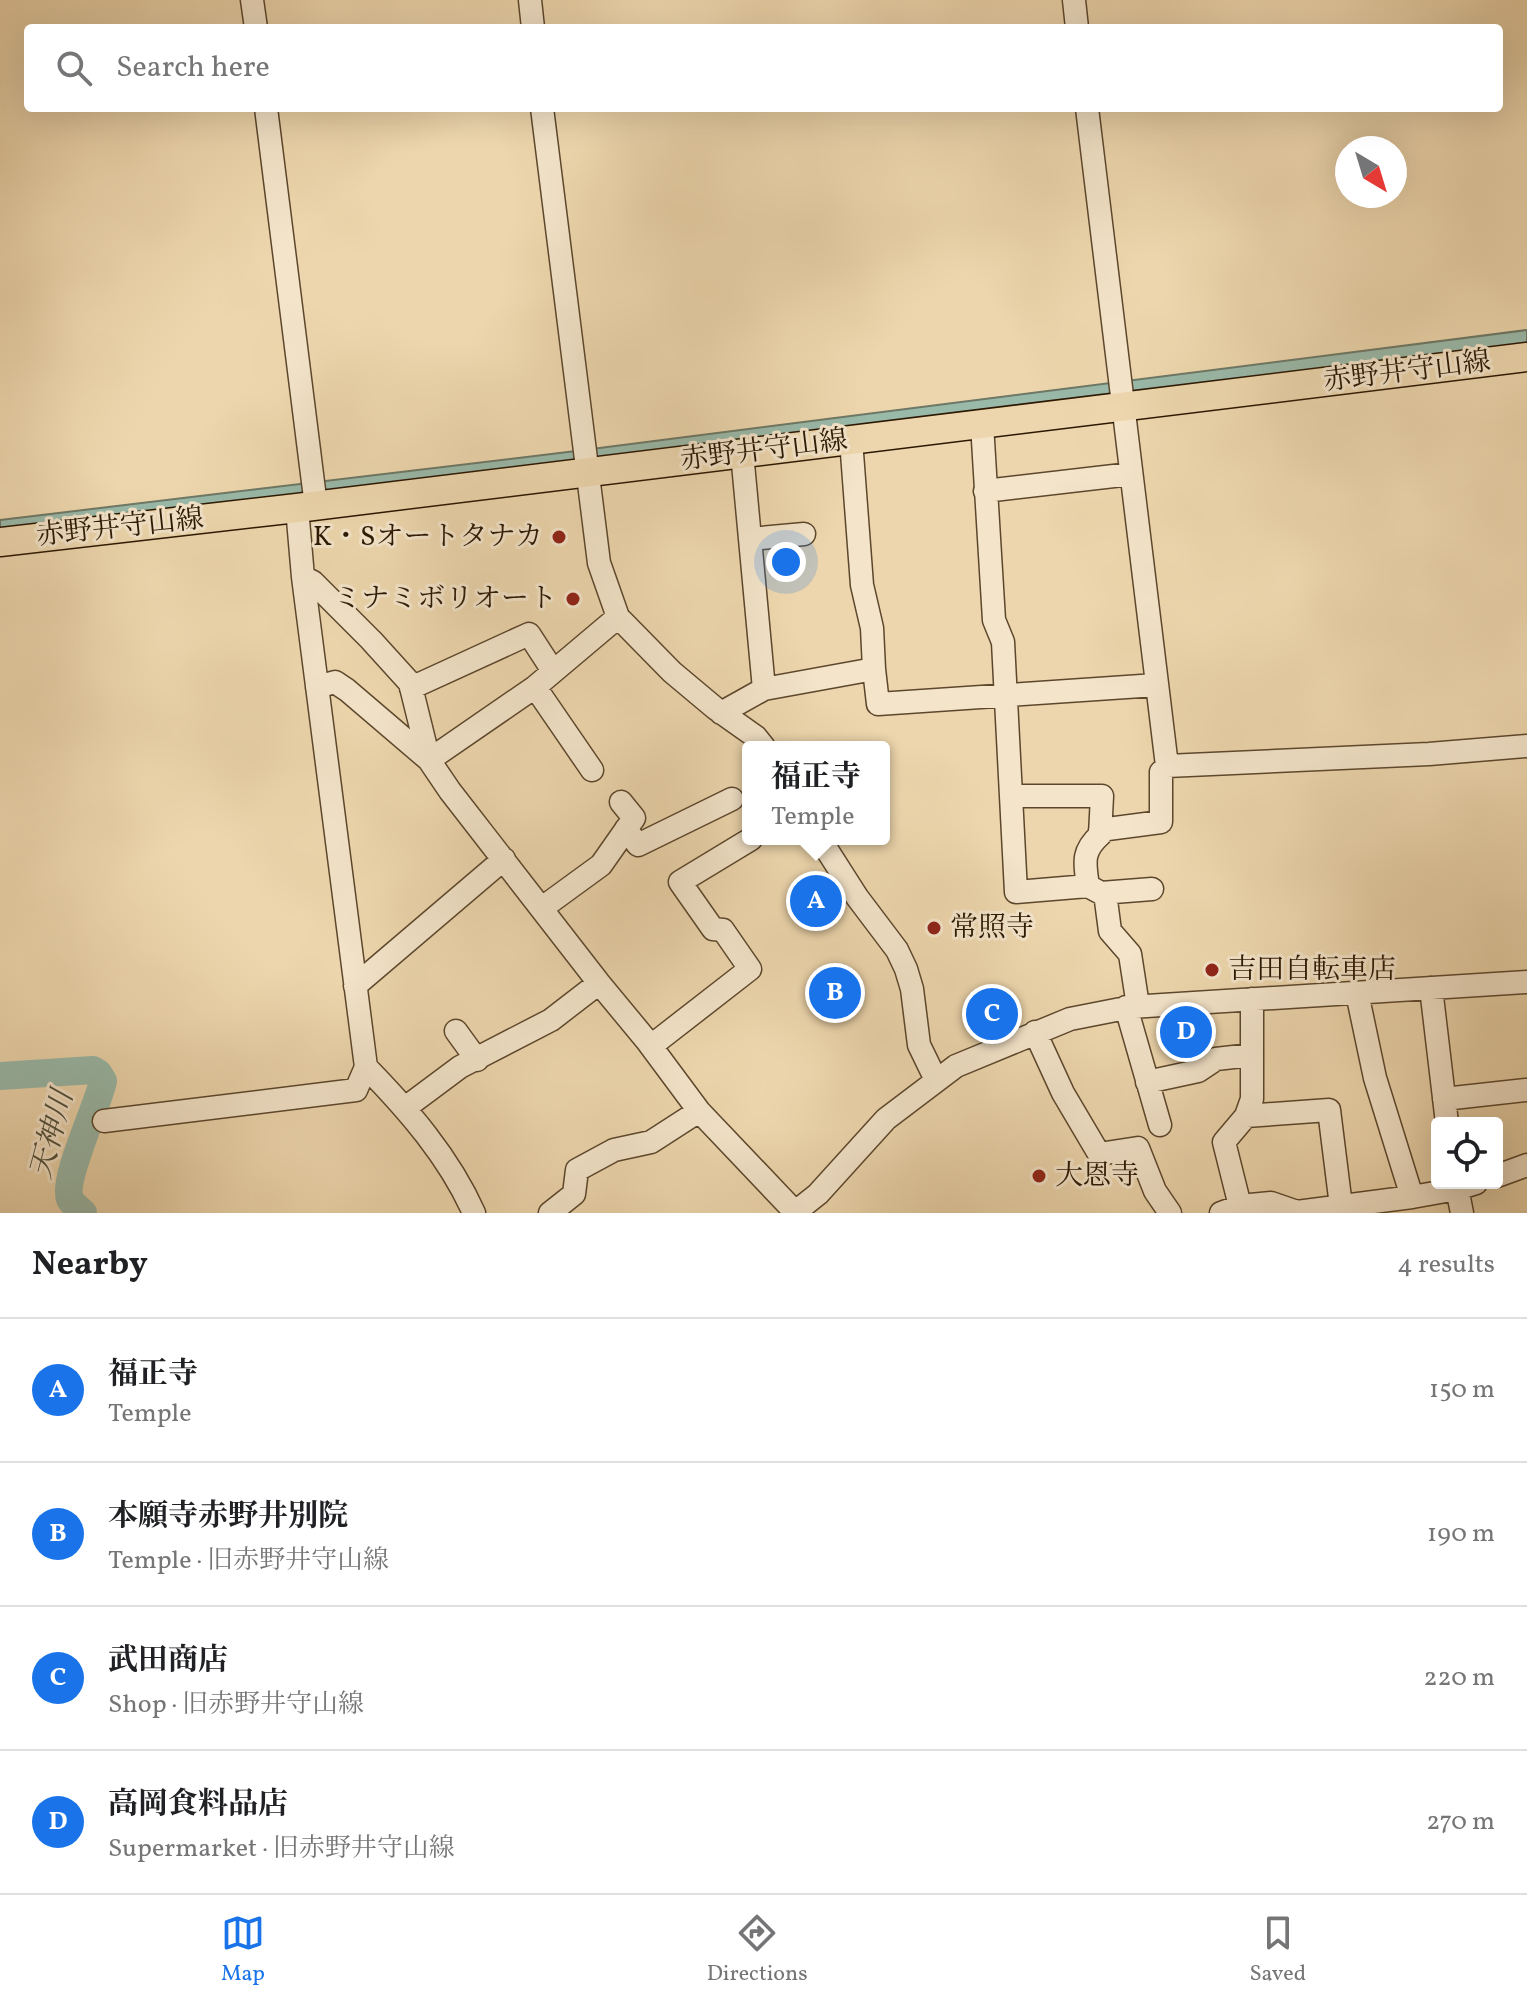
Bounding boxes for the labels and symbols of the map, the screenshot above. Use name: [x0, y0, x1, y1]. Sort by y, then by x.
north arrow: [1335, 136, 1407, 208]
street label: 赤野井守山線: [1321, 342, 1493, 402]
street label: 赤野井守山線: [678, 421, 850, 481]
street label: 赤野井守山線: [34, 500, 206, 556]
place label: K・Sオートタナカ: [313, 518, 543, 557]
marker: K・Sオートタナカ: [550, 528, 568, 546]
your location: [766, 542, 806, 582]
place label: ミナミボリオート: [333, 580, 557, 619]
marker: ミナミボリオート: [564, 590, 582, 608]
pin: A: [790, 871, 842, 931]
place label: 常照寺: [950, 909, 1034, 948]
marker: 常照寺: [925, 919, 943, 937]
place label: 吉田自転車店: [1228, 951, 1396, 990]
marker: 吉田自転車店: [1203, 961, 1221, 979]
pin: B: [809, 963, 861, 1023]
pin: C: [966, 984, 1018, 1044]
pin: D: [1160, 1002, 1212, 1062]
water label: 天神川: [21, 1083, 86, 1184]
place label: 大恩寺: [1055, 1157, 1139, 1196]
marker: 大恩寺: [1030, 1167, 1048, 1185]

